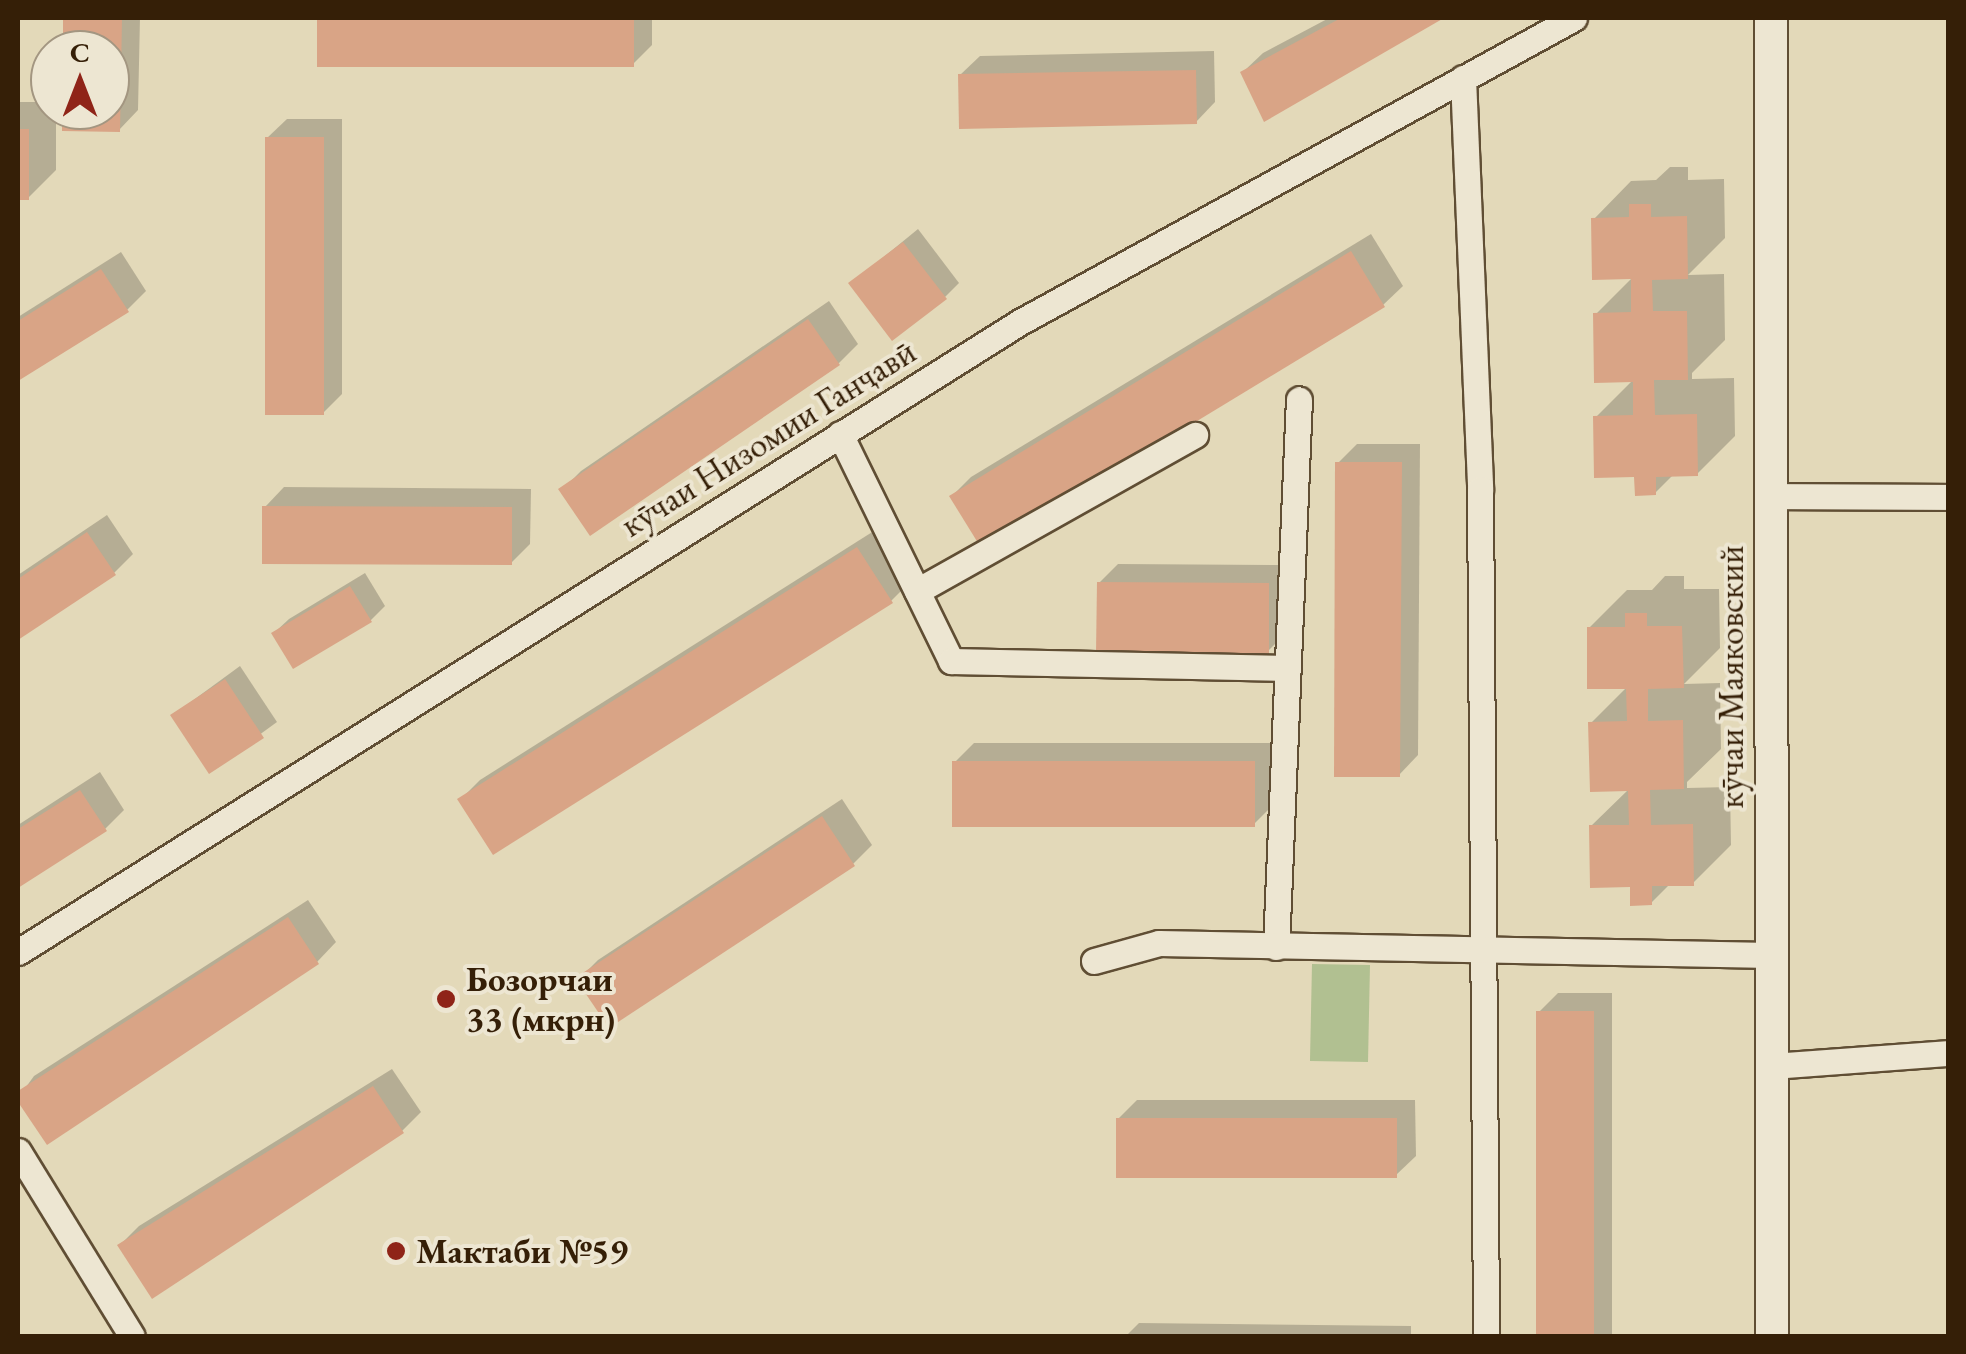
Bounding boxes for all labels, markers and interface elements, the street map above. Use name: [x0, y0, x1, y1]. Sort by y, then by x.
north arrow: [30, 30, 130, 130]
text: С: [70, 34, 90, 70]
street label: кӯчаи Низомии Ганҷавӣ: [613, 330, 923, 546]
street label: кӯчаи Маяковский: [1710, 545, 1752, 809]
place label: Бозорчаи 33 (мкрн): [466, 958, 615, 1040]
marker: Бозорчаи 33 (мкрн): [435, 988, 457, 1010]
place label: Мактаби №59: [416, 1230, 628, 1272]
marker: Мактаби №59: [385, 1240, 407, 1262]

